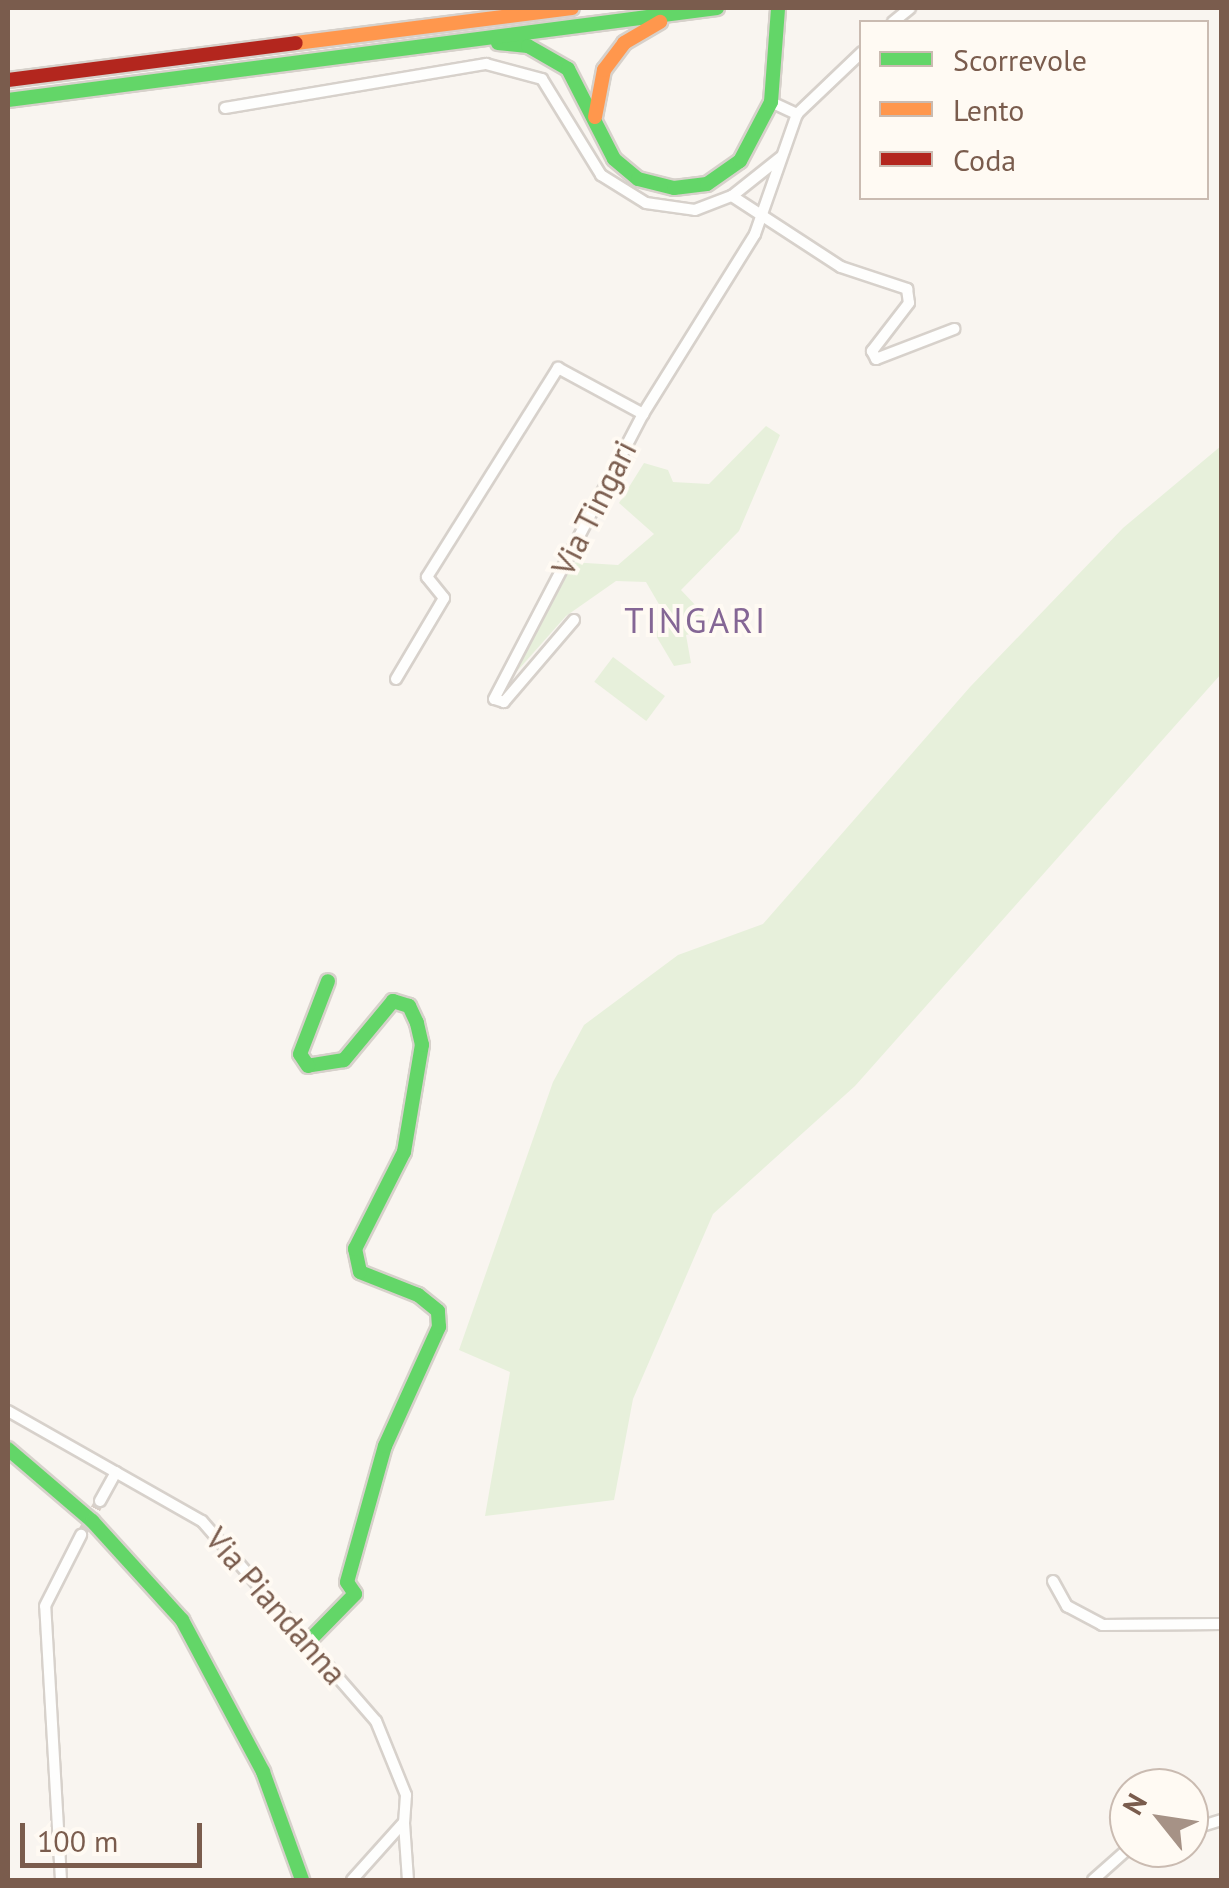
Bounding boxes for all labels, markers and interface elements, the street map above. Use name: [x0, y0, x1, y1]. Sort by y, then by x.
legend: [859, 20, 1209, 200]
text: Scorrevole: [953, 40, 1087, 79]
text: Lento: [953, 90, 1024, 129]
text: Coda: [953, 140, 1016, 179]
street label: Via Tingari: [543, 434, 645, 582]
district label: TINGARI: [624, 599, 768, 641]
street label: Via Piandanna: [198, 1520, 354, 1692]
north arrow: [1109, 1768, 1209, 1868]
text: N: [1114, 1787, 1155, 1821]
scale bar: [25, 1803, 208, 1865]
text: 100 m: [37, 1821, 118, 1860]

